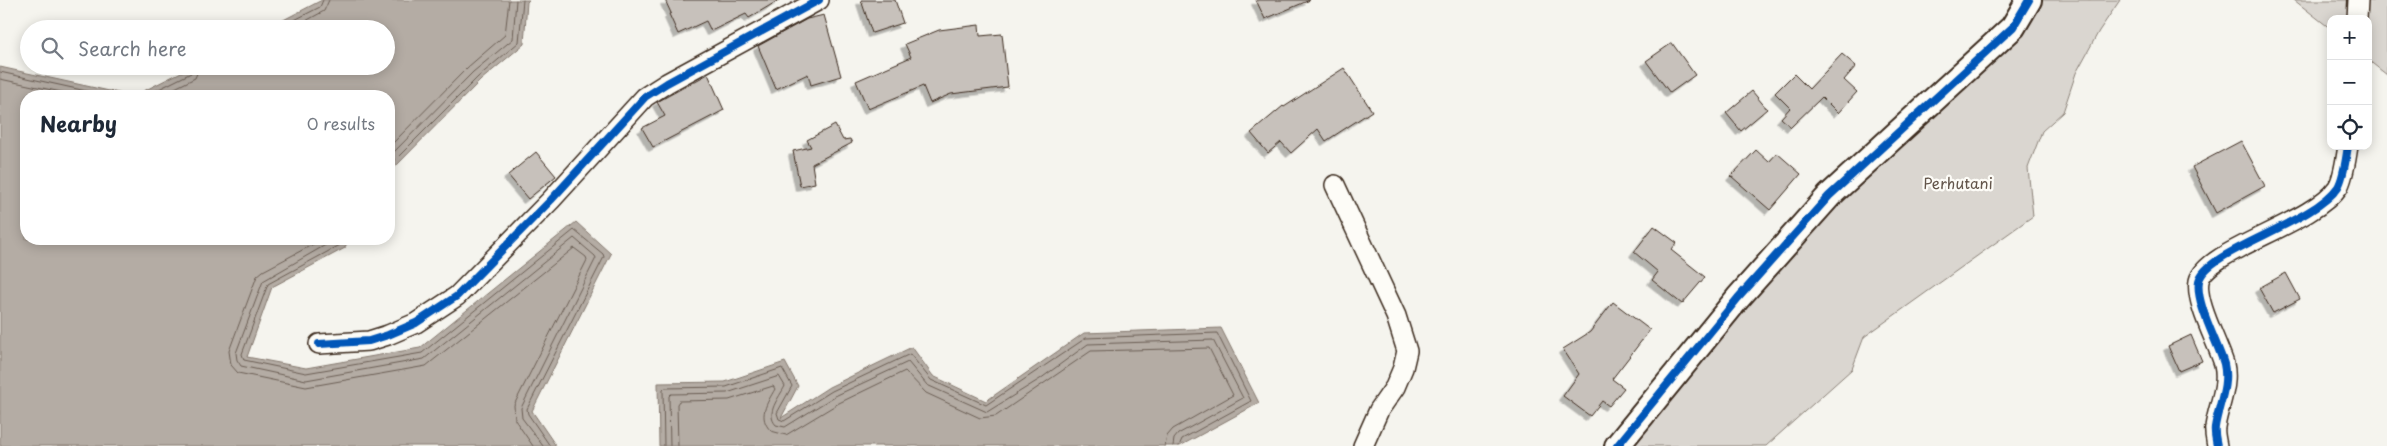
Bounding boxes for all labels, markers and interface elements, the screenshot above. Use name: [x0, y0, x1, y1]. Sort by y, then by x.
map controls: [2327, 15, 2372, 150]
button: +: [2327, 15, 2372, 60]
search box: [20, 20, 395, 75]
icon: search: [38, 34, 66, 62]
text: Search here: [78, 34, 187, 62]
button: −: [2327, 60, 2372, 105]
button: locate: [2327, 105, 2372, 150]
text: Nearby: [40, 107, 117, 139]
text: 0 results: [307, 111, 375, 135]
park label: Perhutani: [1923, 171, 1993, 194]

